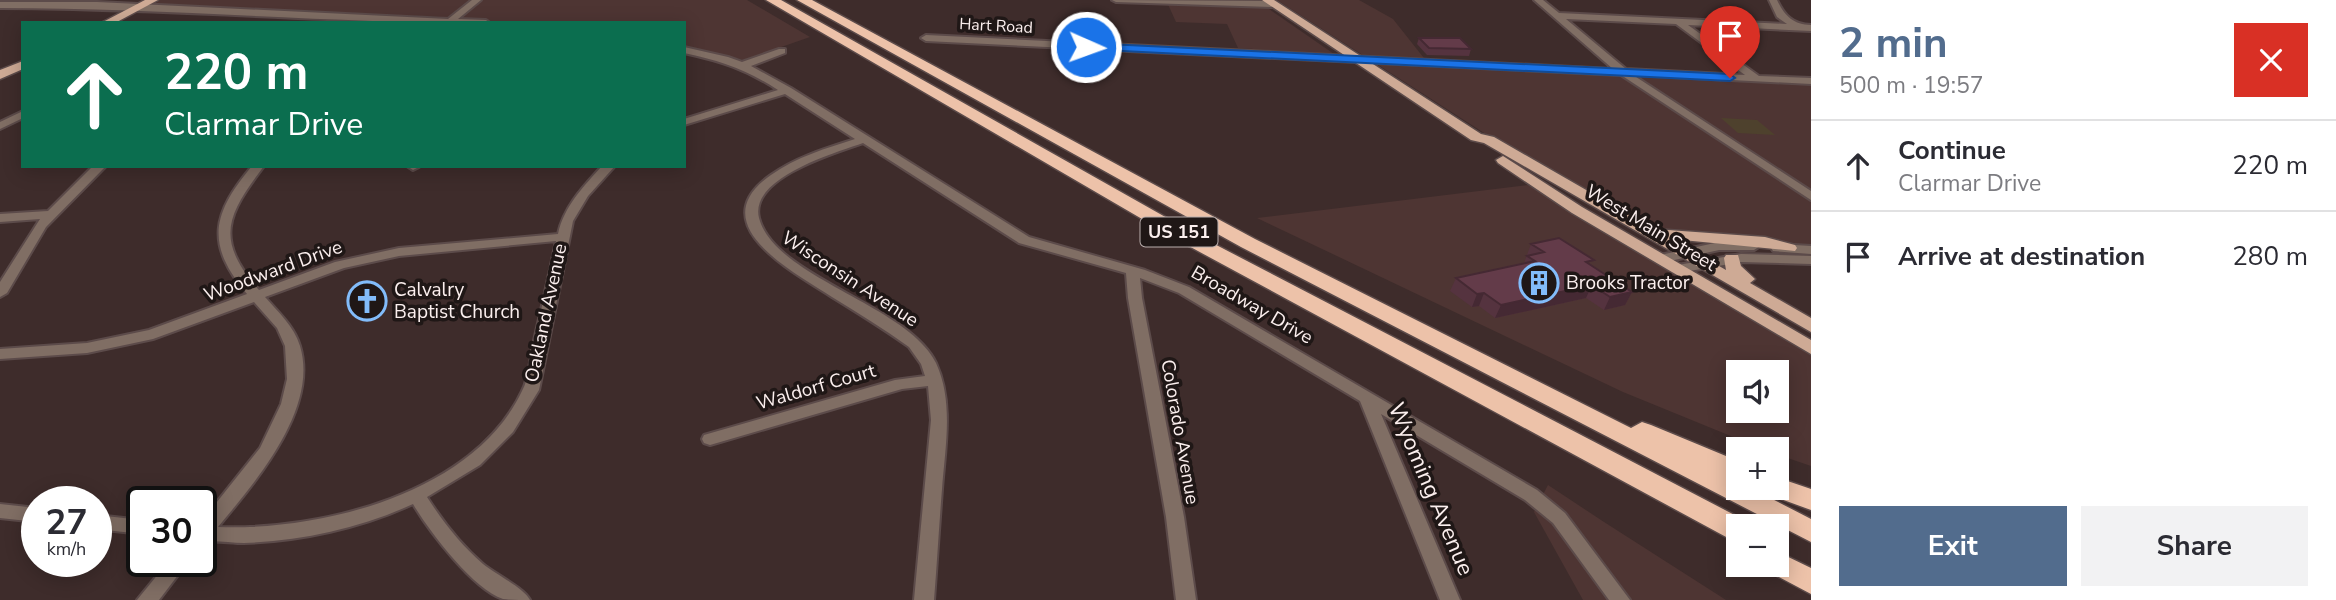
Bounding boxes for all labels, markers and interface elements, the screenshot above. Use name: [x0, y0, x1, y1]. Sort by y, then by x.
pin: [1700, 6, 1760, 78]
position arrow: [1049, 10, 1123, 84]
street label: Hart Road: [959, 13, 1033, 39]
text: 2 min: [1839, 15, 1948, 72]
icon: arrive: [1711, 17, 1749, 55]
button: close: [2234, 23, 2308, 97]
text: 220 m: [164, 39, 308, 106]
icon: ahead: [49, 49, 140, 140]
text: 500 m · 19:57: [1839, 70, 1984, 101]
text: Clarmar Drive: [164, 103, 363, 146]
text: Continue: [1898, 133, 2006, 168]
icon: ahead: [1839, 147, 1877, 185]
text: 220 m: [2232, 148, 2308, 183]
text: Clarmar Drive: [1898, 168, 2041, 199]
street label: West Main Street: [1581, 179, 1722, 278]
road number: US 151: [1140, 218, 1218, 246]
street label: Wisconsin Avenue: [777, 225, 923, 333]
street label: Woodward Drive: [200, 234, 346, 308]
icon: arrive: [1839, 238, 1877, 276]
text: Arrive at destination: [1898, 239, 2145, 274]
text: 280 m: [2232, 239, 2308, 274]
street label: Oakland Avenue: [519, 241, 573, 385]
street label: Broadway Drive: [1186, 260, 1318, 350]
building icon: Brooks Tractor: [1518, 262, 1560, 304]
place label: Brooks Tractor: [1566, 270, 1690, 296]
place label: Calvalry Baptist Church: [394, 277, 520, 325]
church icon: Calvalry Baptist Church: [346, 280, 388, 322]
street label: Waldorf Court: [753, 357, 879, 416]
street label: Colorado Avenue: [1154, 357, 1206, 507]
map controls: [1726, 360, 1789, 577]
button: sound: [1726, 360, 1789, 423]
street label: Wyoming Avenue: [1381, 398, 1481, 580]
button: +: [1726, 437, 1789, 500]
speed limit sign: 30: [126, 486, 217, 577]
text: 27: [45, 499, 88, 546]
button: Exit: [1839, 506, 2067, 586]
button: Share: [2081, 506, 2308, 586]
button: −: [1726, 514, 1789, 577]
text: km/h: [47, 537, 86, 561]

